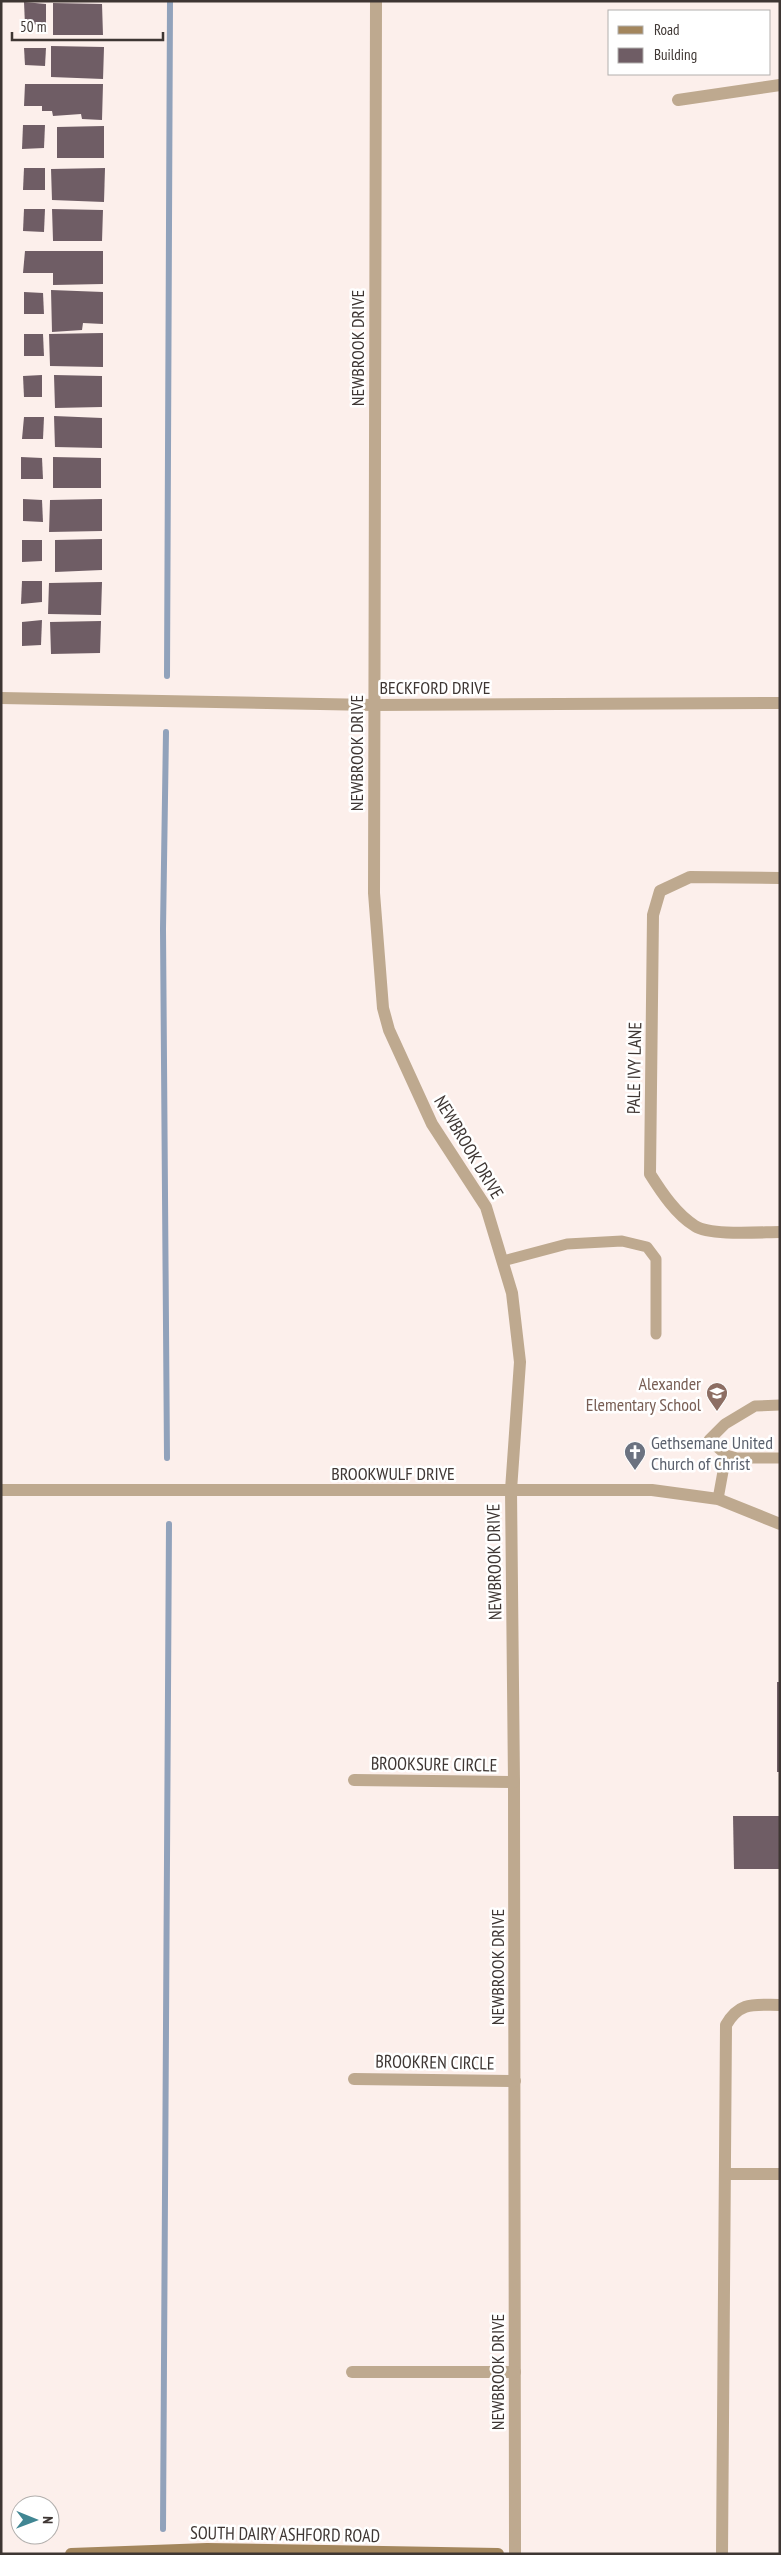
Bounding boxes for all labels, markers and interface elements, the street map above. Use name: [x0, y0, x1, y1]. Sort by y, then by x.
scale bar: [12, 10, 164, 42]
legend: [608, 10, 771, 75]
text: 50 m: [20, 17, 46, 36]
text: Road: [654, 20, 680, 39]
text: Building: [654, 45, 697, 64]
street label: NEWBROOK DRIVE: [346, 290, 369, 406]
street label: BECKFORD DRIVE: [380, 676, 490, 699]
street label: NEWBROOK DRIVE: [345, 695, 368, 811]
street label: PALE IVY LANE: [622, 1022, 646, 1114]
street label: NEWBROOK DRIVE: [429, 1091, 509, 1203]
place label: Alexander Elementary School: [586, 1372, 702, 1416]
school or university icon: Alexander Elementary School: [705, 1381, 729, 1412]
place label: Gethsemane United Church of Christ: [651, 1431, 773, 1475]
church icon: Gethsemane United Church of Christ: [623, 1440, 647, 1471]
street label: BROOKWULF DRIVE: [331, 1462, 455, 1485]
street label: NEWBROOK DRIVE: [481, 1504, 507, 1620]
street label: BROOKSURE CIRCLE: [371, 1751, 497, 1777]
street label: NEWBROOK DRIVE: [486, 1909, 509, 2025]
street label: BROOKREN CIRCLE: [375, 2049, 495, 2075]
street label: NEWBROOK DRIVE: [486, 2314, 509, 2430]
north arrow: [10, 2495, 60, 2545]
text: N: [39, 2516, 57, 2524]
street label: SOUTH DAIRY ASHFORD ROAD: [190, 2521, 380, 2547]

